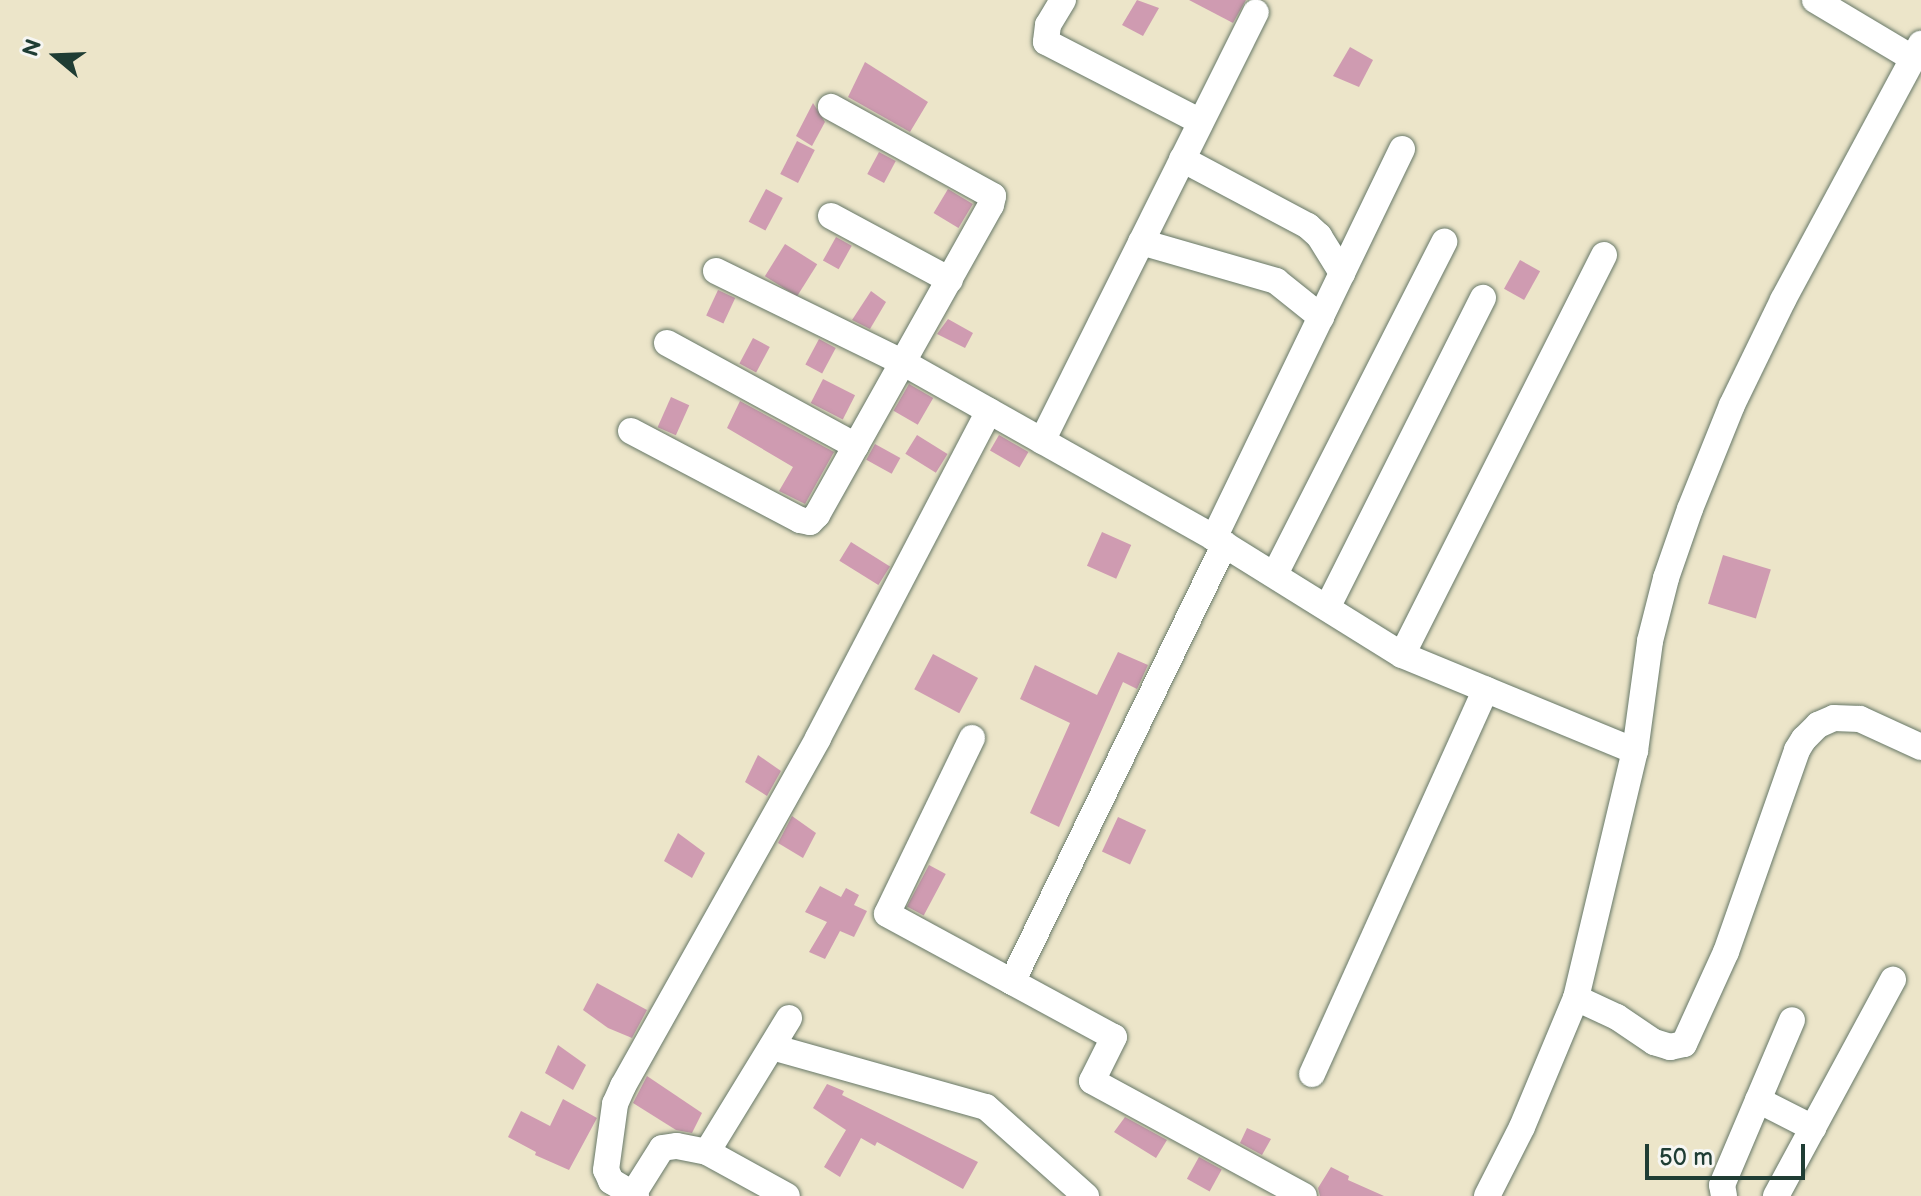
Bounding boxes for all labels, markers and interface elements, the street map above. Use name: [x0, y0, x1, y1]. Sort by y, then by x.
north arrow: [16, 16, 96, 96]
text: N: [17, 36, 48, 60]
scale bar: [1649, 1128, 1809, 1178]
text: 50 m: [1659, 1143, 1713, 1172]

